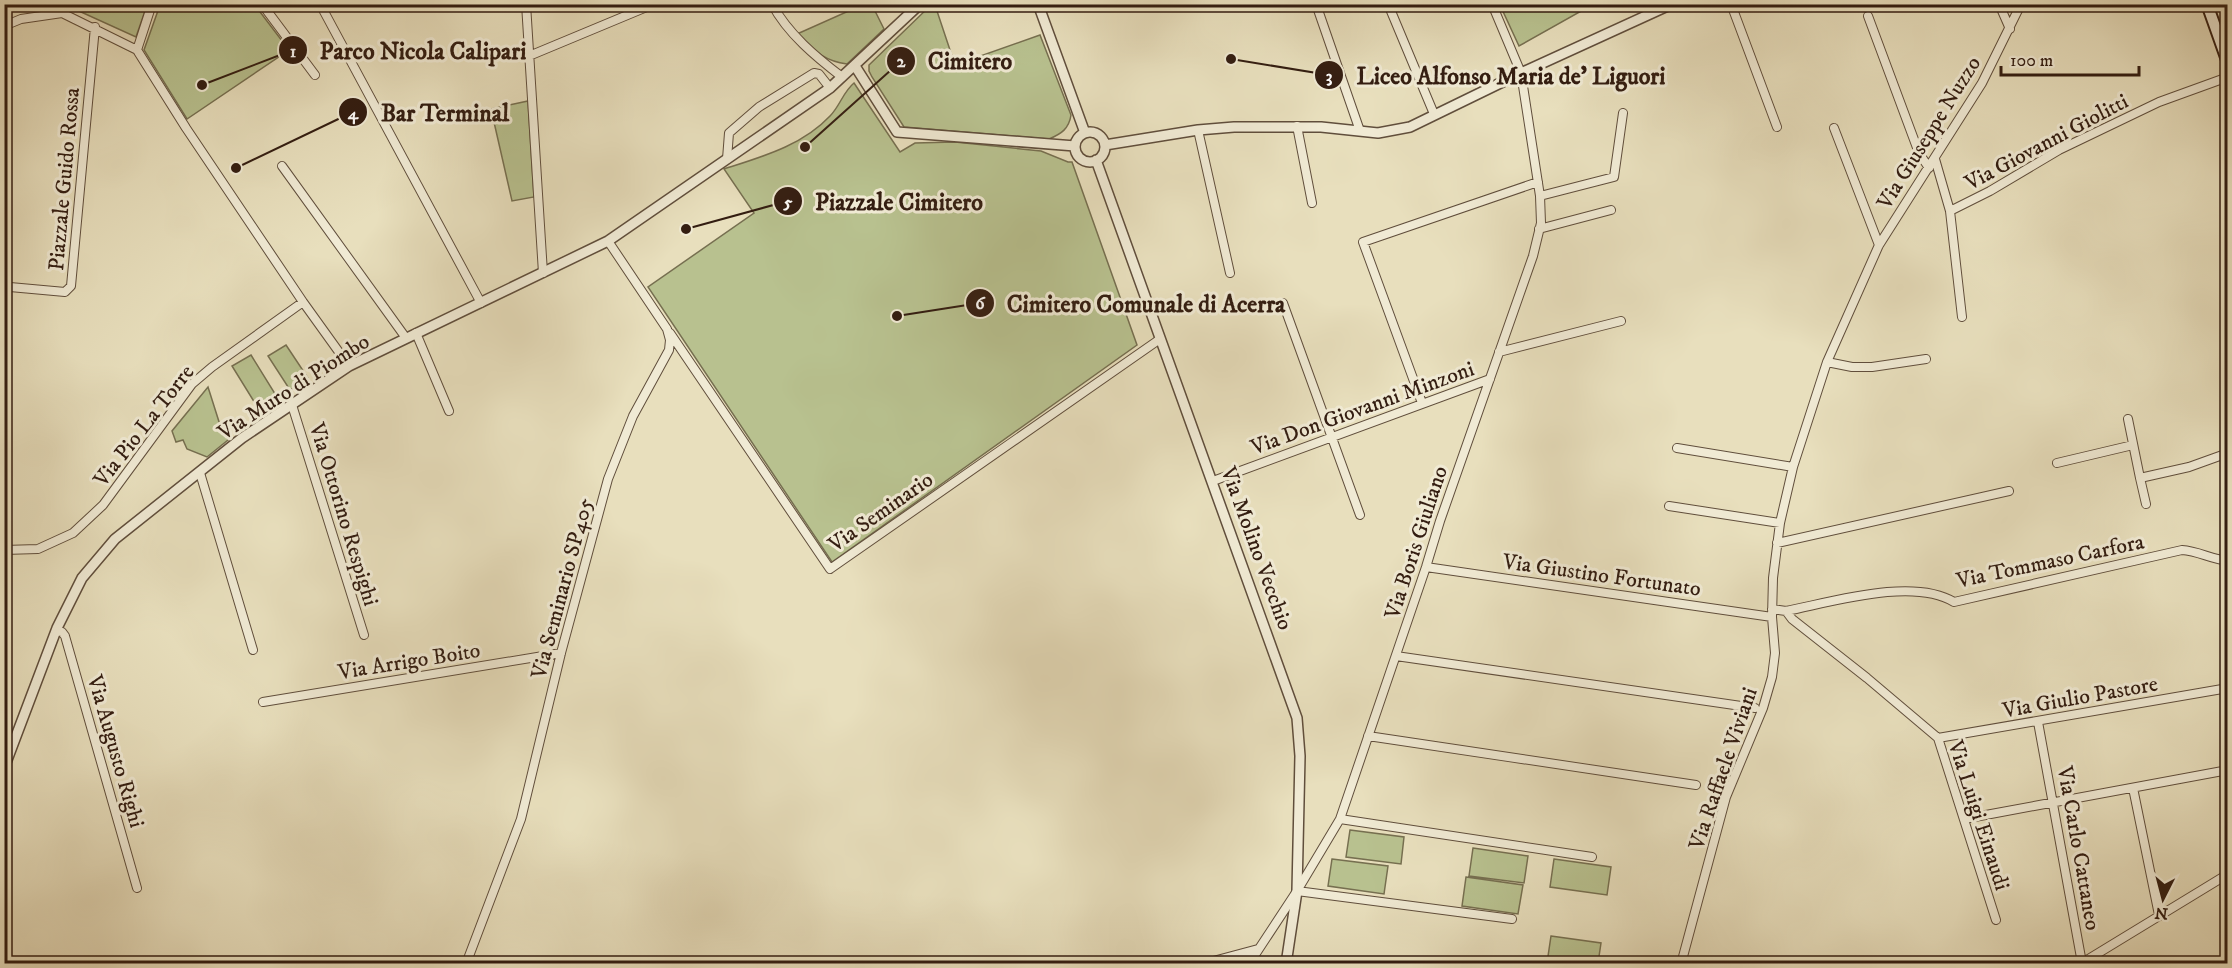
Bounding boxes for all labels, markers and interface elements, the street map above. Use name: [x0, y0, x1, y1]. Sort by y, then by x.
callout: Parco Nicola Calipari: [278, 29, 538, 71]
text: Parco Nicola Calipari: [320, 37, 526, 67]
scale bar: [2001, 39, 2139, 77]
callout: Cimitero: [886, 40, 1025, 82]
text: 1: [290, 41, 297, 63]
text: Cimitero: [928, 47, 1013, 77]
text: 100 m: [2010, 50, 2053, 72]
text: 2: [897, 51, 907, 73]
street label: Via Giuseppe Nuzzo: [1871, 51, 1987, 215]
callout: Liceo Alfonso Maria de' Liguori: [1314, 54, 1677, 96]
text: Liceo Alfonso Maria de' Liguori: [1357, 62, 1665, 92]
text: 3: [1326, 66, 1333, 88]
street label: Piazzale Guido Rossa: [43, 86, 86, 272]
street label: Via Giovanni Giolitti: [1959, 88, 2133, 197]
callout: Bar Terminal: [338, 91, 521, 133]
text: Bar Terminal: [381, 99, 510, 129]
text: 4: [347, 103, 359, 125]
callout: Piazzale Cimitero: [773, 180, 995, 222]
text: Piazzale Cimitero: [815, 188, 983, 218]
text: 5: [783, 192, 793, 214]
callout: Cimitero Comunale di Acerra: [965, 282, 1297, 324]
text: Cimitero Comunale di Acerra: [1007, 290, 1286, 320]
text: 6: [975, 293, 986, 315]
street label: Via Muro di Piombo: [212, 328, 375, 447]
street label: Via Don Giovanni Minzoni: [1246, 355, 1478, 462]
street label: Via Pio La Torre: [87, 359, 200, 493]
street label: Via Ottorino Respighi: [303, 419, 384, 609]
street label: Via Molino Vecchio: [1214, 462, 1299, 634]
street label: Via Boris Giuliano: [1379, 463, 1454, 623]
street label: Via Seminario: [822, 466, 938, 559]
street label: Via Seminario SP405: [525, 495, 600, 683]
street label: Via Tommaso Carfora: [1953, 528, 2147, 595]
street label: Via Giustino Fortunato: [1500, 548, 1703, 603]
street label: Via Arrigo Boito: [335, 637, 482, 686]
street label: Via Augusto Righi: [81, 671, 150, 831]
street label: Via Giulio Pastore: [2000, 671, 2160, 725]
street label: Via Raffaele Viviani: [1683, 684, 1764, 854]
street label: Via Luigi Einaudi: [1941, 736, 2016, 894]
street label: Via Carlo Cattaneo: [2051, 763, 2106, 932]
north arrow: [2133, 869, 2193, 929]
text: N: [2154, 902, 2169, 924]

